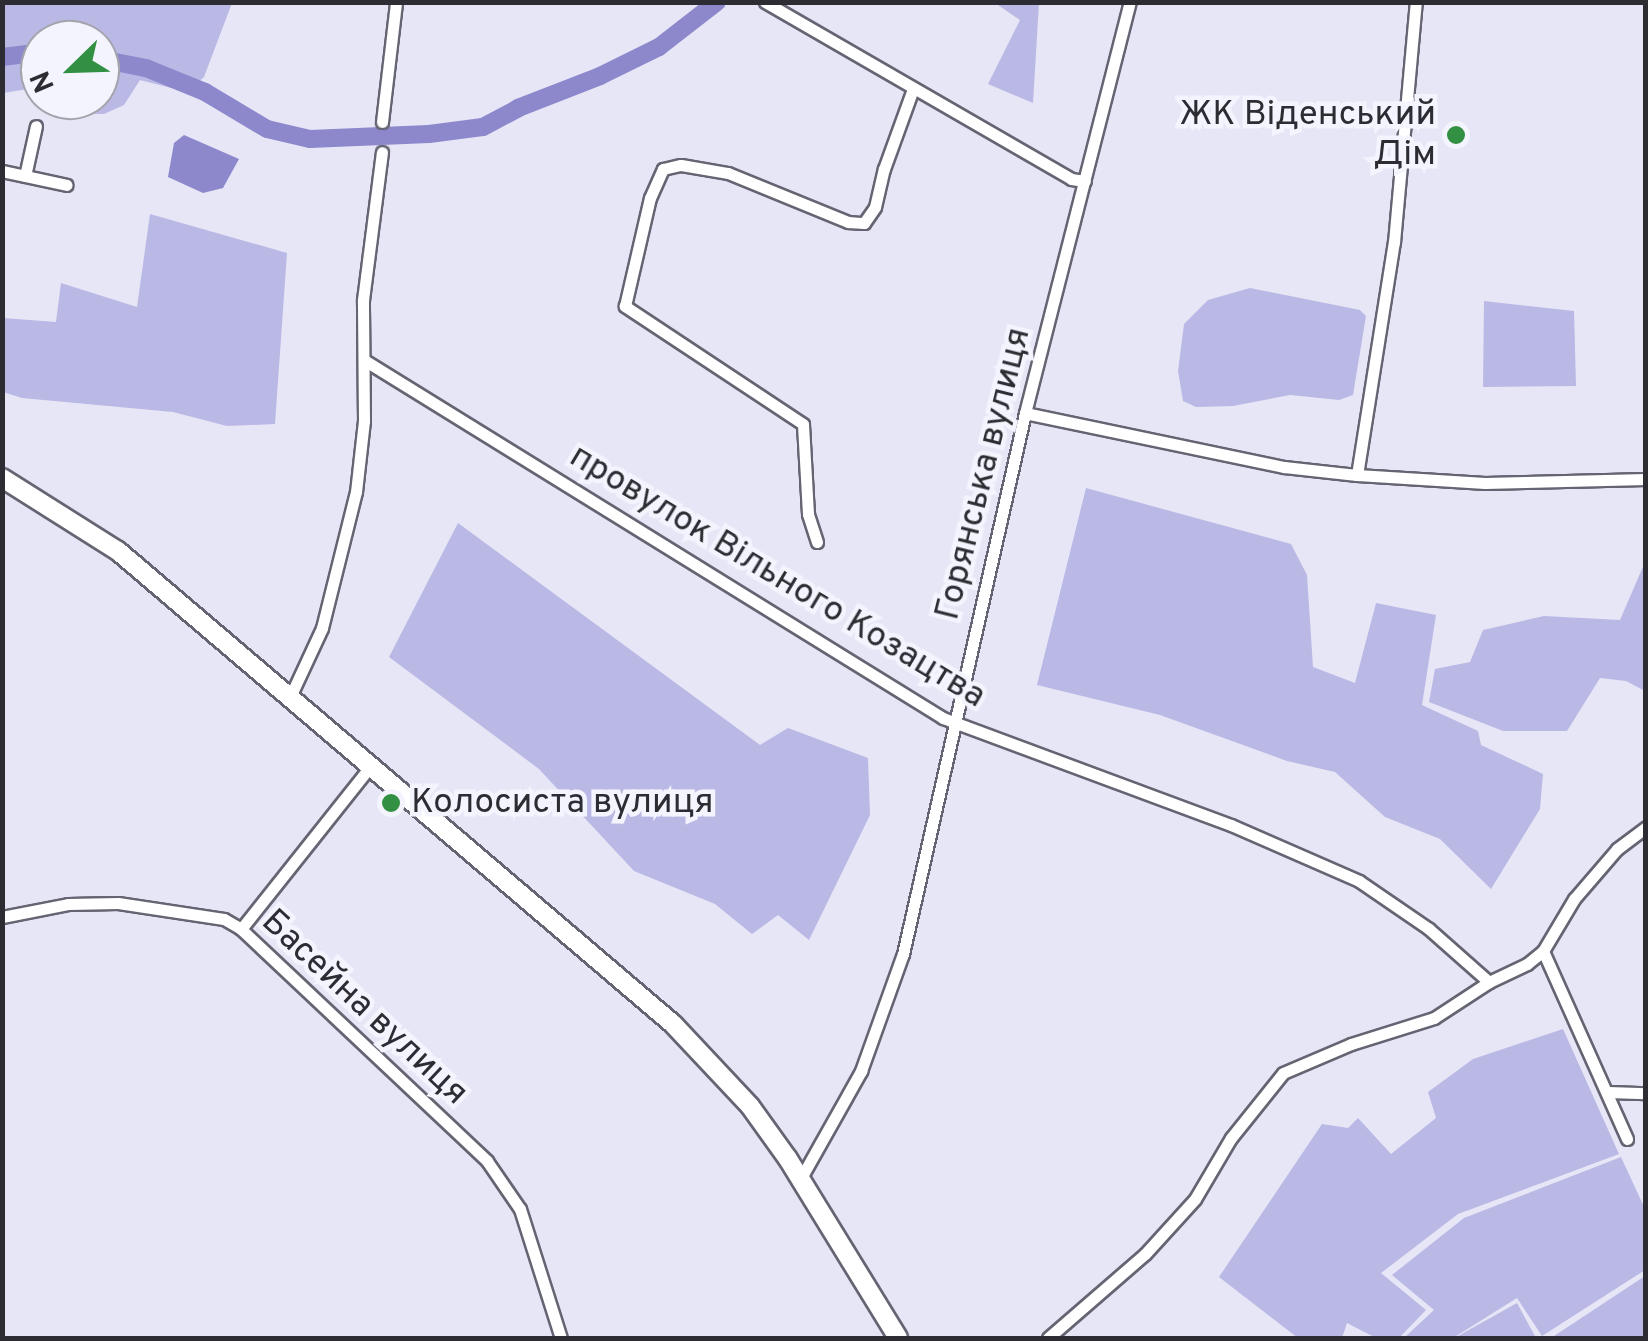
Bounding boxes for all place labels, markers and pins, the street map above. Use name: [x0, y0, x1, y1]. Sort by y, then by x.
place label: ЖК Віденський Дім: [1179, 94, 1436, 176]
marker: ЖК Віденський Дім: [1445, 124, 1467, 146]
place label: Колосиста вулиця: [411, 782, 714, 824]
marker: Колосиста вулиця: [380, 792, 402, 814]

